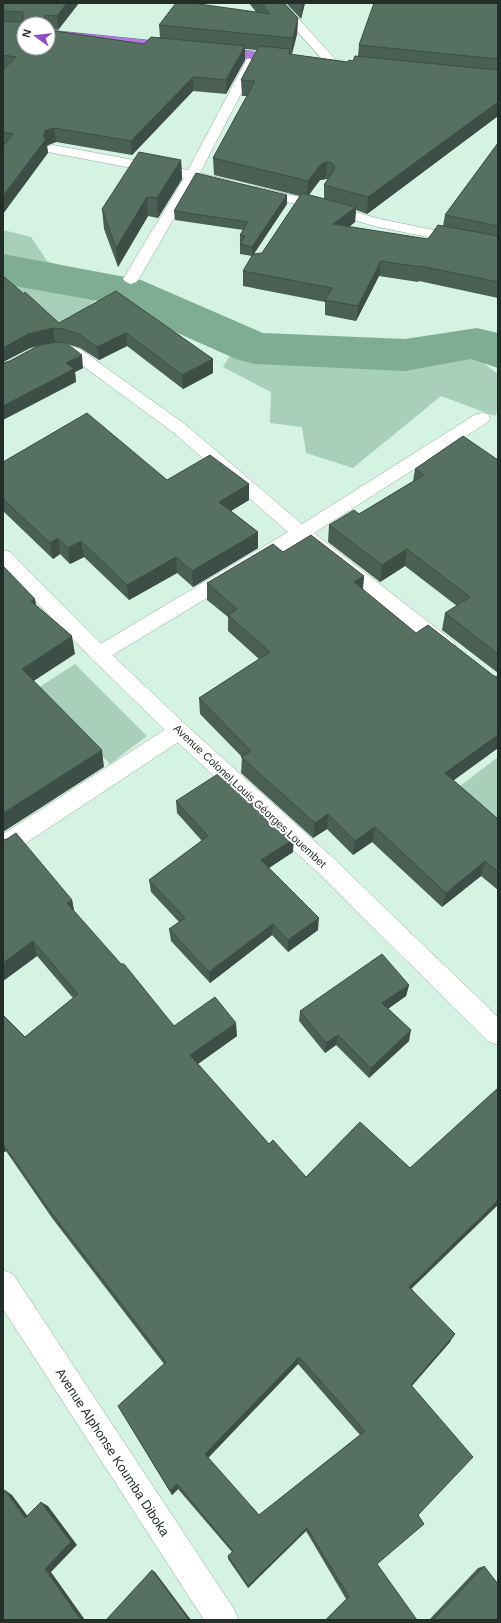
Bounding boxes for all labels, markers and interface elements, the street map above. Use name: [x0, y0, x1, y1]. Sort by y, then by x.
north arrow: [16, 16, 56, 56]
text: N: [20, 28, 33, 39]
street label: Avenue Colonel Louis Géorges Louembet: [171, 722, 329, 870]
street label: Avenue Alphonse Koumba Diboka: [53, 1366, 173, 1540]

